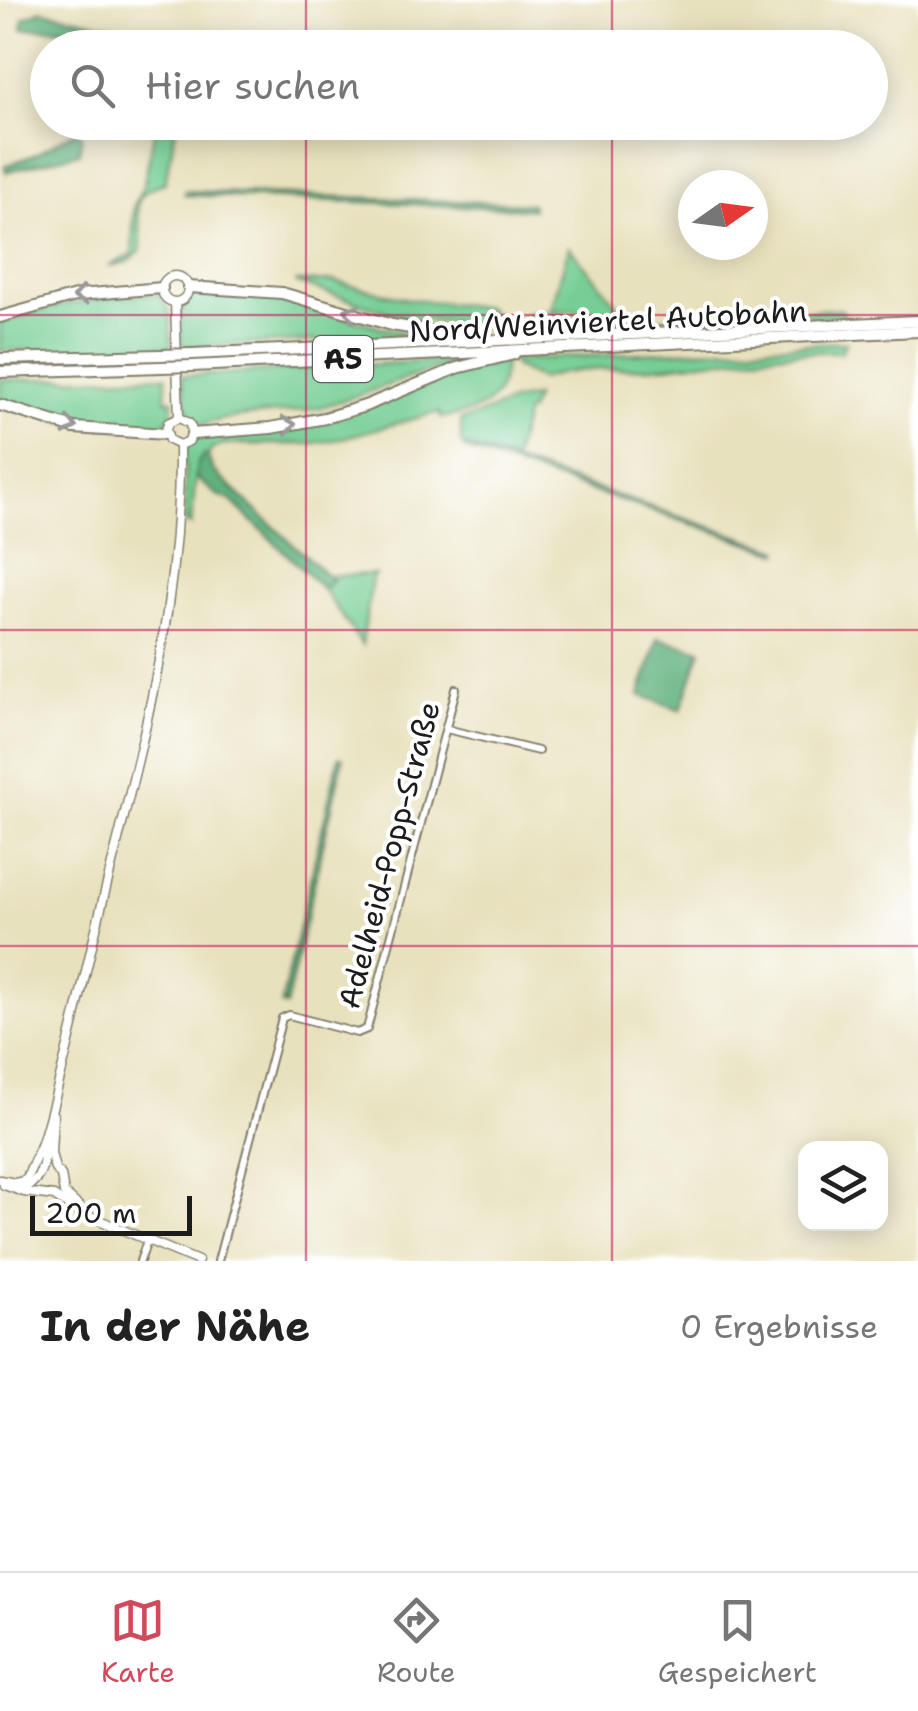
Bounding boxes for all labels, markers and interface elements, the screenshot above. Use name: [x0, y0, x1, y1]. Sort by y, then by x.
search box: [30, 30, 888, 140]
icon: search: [65, 58, 120, 113]
text: Hier suchen: [145, 60, 360, 111]
north arrow: [678, 170, 768, 260]
one-way arrow: [71, 285, 88, 306]
street label: Nord/Weinviertel Autobahn: [408, 290, 808, 352]
one-way arrow: [343, 303, 361, 324]
road number: A5: [313, 336, 373, 382]
one-way arrow: [61, 415, 78, 436]
one-way arrow: [281, 415, 298, 436]
street label: Adelheid-Popp-Straße: [328, 697, 450, 1013]
map controls: [798, 1141, 888, 1231]
button: layers: [798, 1141, 888, 1231]
scale bar: [30, 1191, 192, 1236]
text: 200 m: [45, 1194, 136, 1232]
text: In der Nähe: [40, 1298, 310, 1354]
text: 0 Ergebnisse: [680, 1305, 878, 1348]
tab: Karte: [101, 1593, 175, 1691]
tab: Route: [377, 1593, 456, 1691]
tab: Gespeichert: [658, 1593, 817, 1691]

